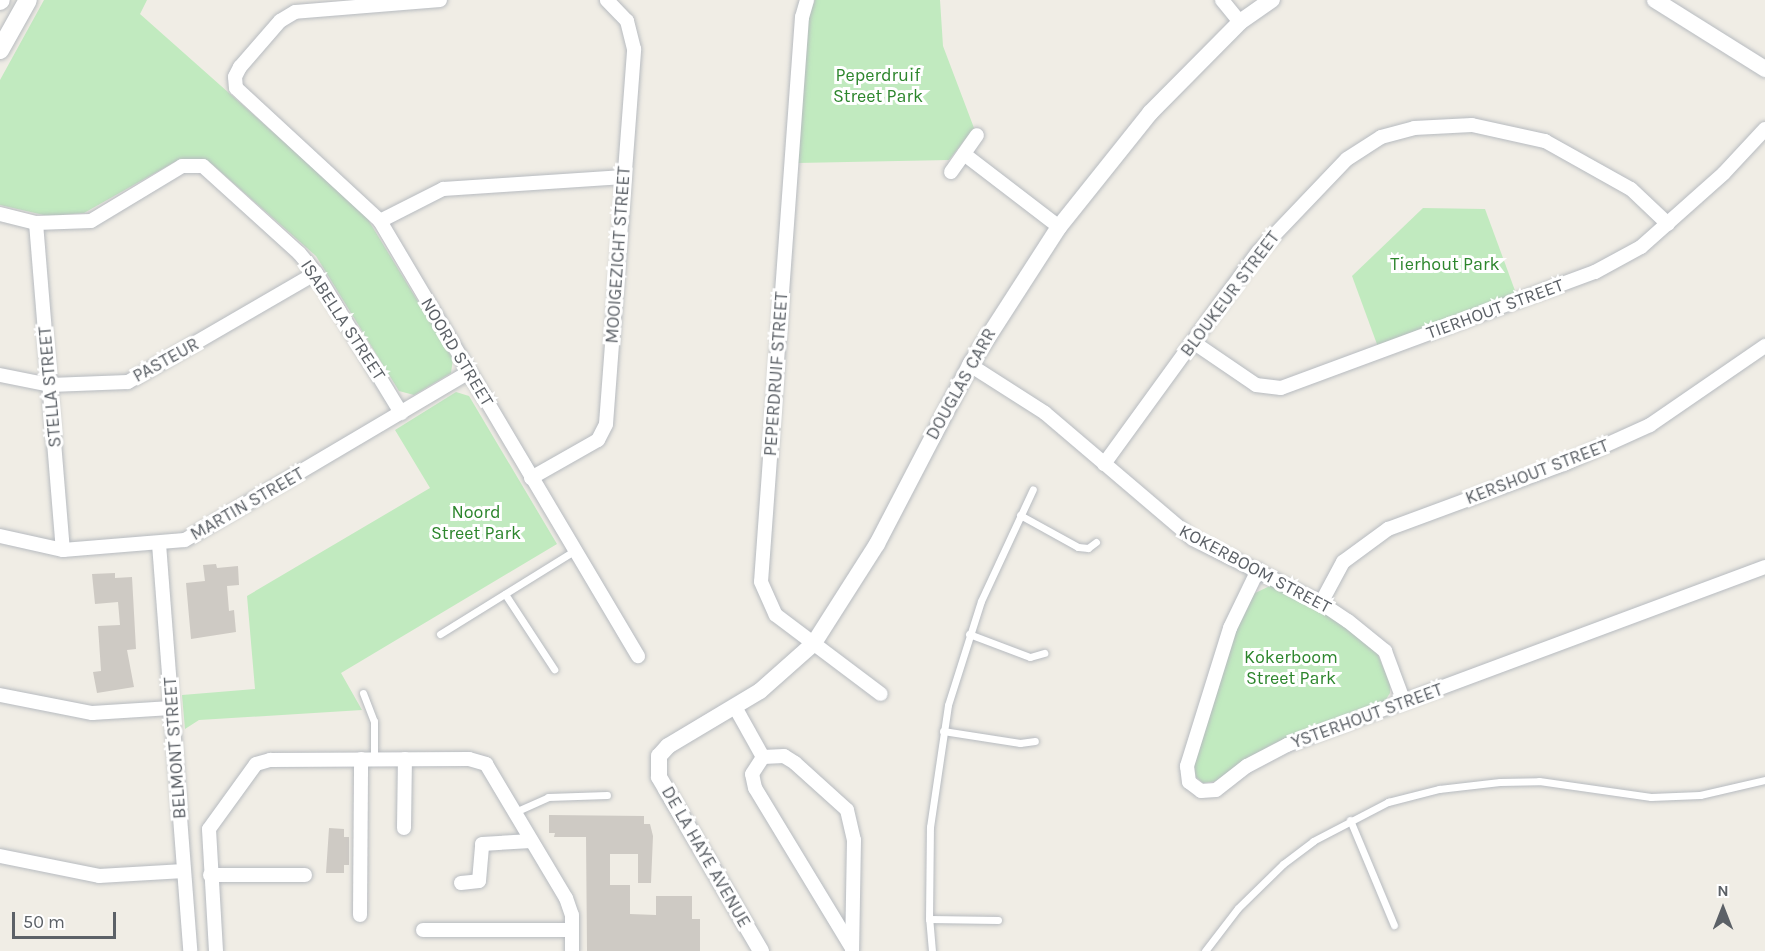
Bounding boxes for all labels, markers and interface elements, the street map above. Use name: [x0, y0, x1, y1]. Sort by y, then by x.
park label: Peperdruif Street Park: [833, 65, 923, 107]
street label: MOOIGEZICHT STREET: [601, 166, 635, 344]
street label: BLOUKEUR STREET: [1176, 227, 1284, 361]
park label: Tierhout Park: [1390, 253, 1500, 275]
street label: ISABELLA STREET: [296, 256, 390, 384]
street label: TIERHOUT STREET: [1424, 274, 1566, 344]
street label: PEPERDRUIF STREET: [759, 291, 793, 457]
street label: NOORD STREET: [416, 294, 498, 410]
street label: DOUGLAS CARR: [921, 324, 1001, 444]
street label: STELLA STREET: [34, 325, 66, 449]
street label: PASTEUR: [129, 333, 203, 387]
street label: KERSHOUT STREET: [1462, 435, 1612, 509]
street label: MARTIN STREET: [186, 463, 308, 545]
park label: Noord Street Park: [431, 502, 521, 544]
street label: KOKERBOOM STREET: [1175, 520, 1335, 618]
park label: Kokerboom Street Park: [1244, 647, 1338, 690]
street label: BELMONT STREET: [159, 676, 191, 820]
street label: YSTERHOUT STREET: [1288, 679, 1446, 753]
street label: DE LA HAYE AVENUE: [657, 782, 755, 932]
north arrow: [1693, 879, 1753, 939]
text: N: [1717, 881, 1729, 900]
scale bar: [15, 900, 118, 938]
text: 50 m: [23, 911, 65, 933]

